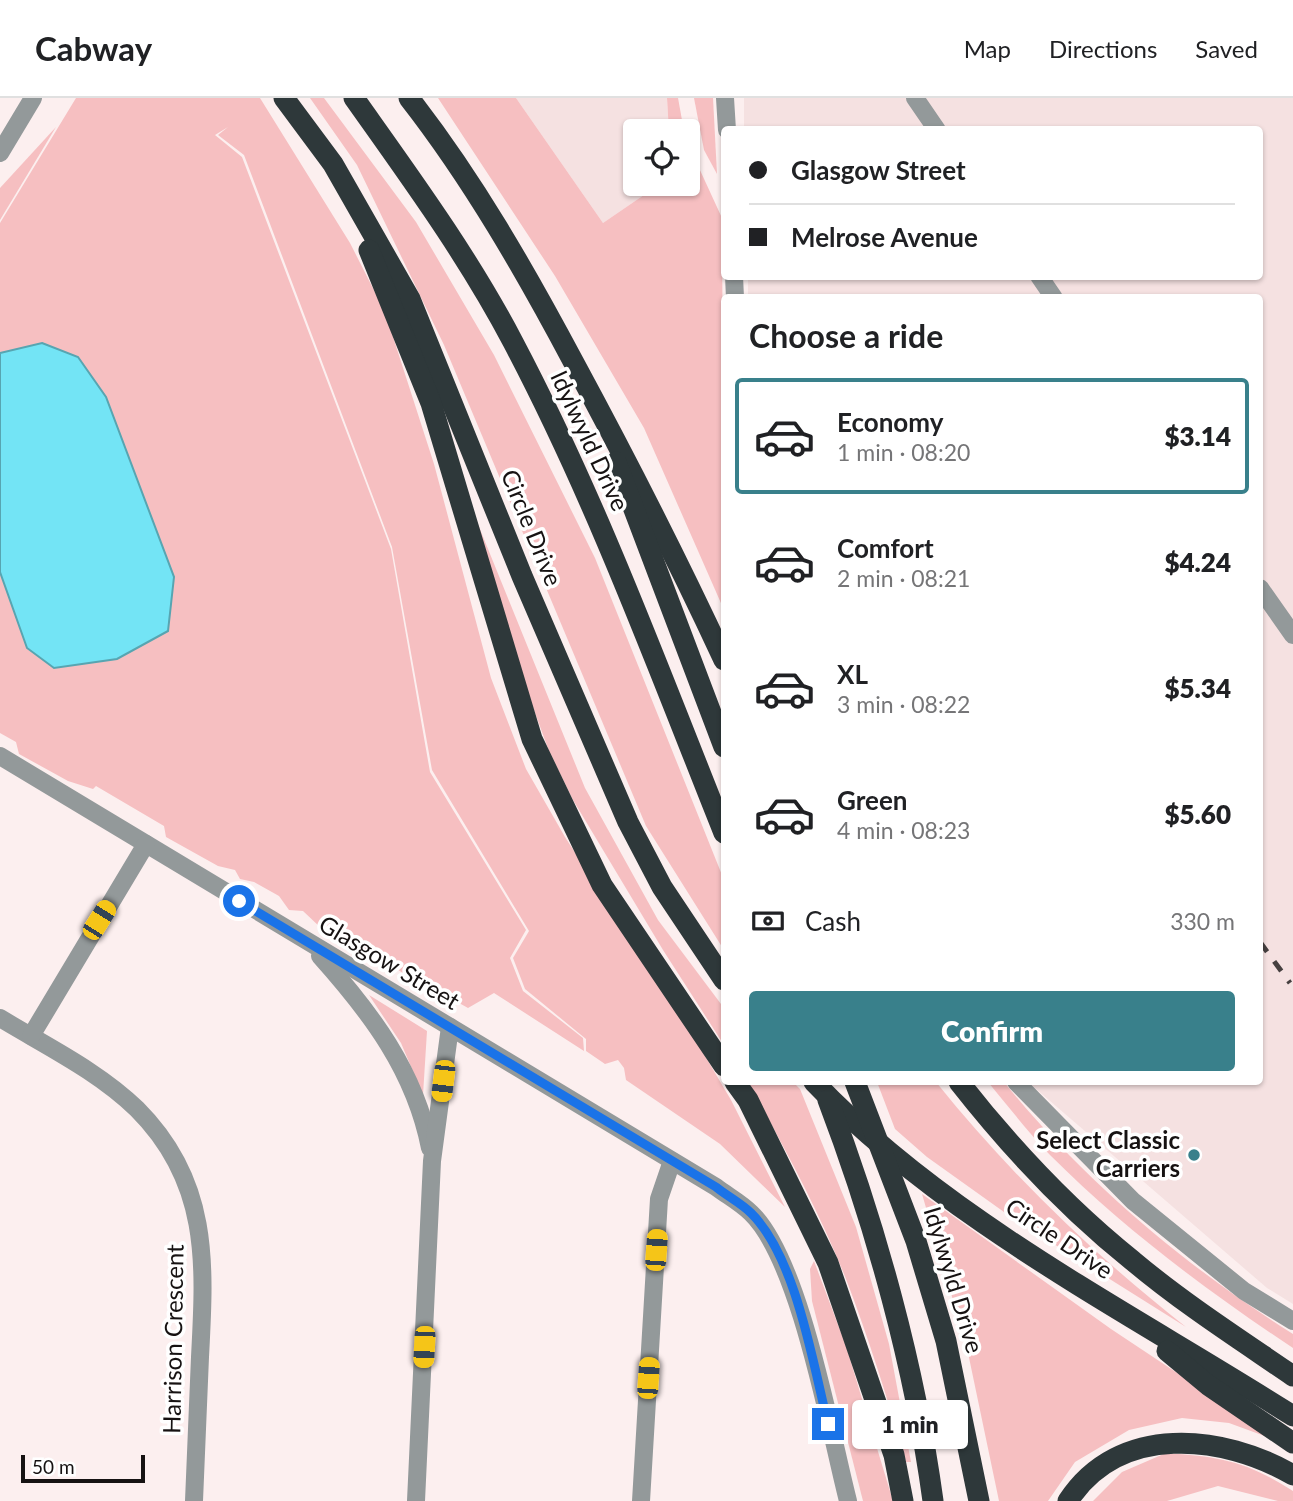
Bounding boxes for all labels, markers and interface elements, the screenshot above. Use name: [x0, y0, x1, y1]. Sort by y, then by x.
text: Cabway: [35, 28, 152, 68]
text: Map: [964, 34, 1011, 63]
text: Directions: [1049, 34, 1157, 63]
text: Saved: [1195, 34, 1258, 63]
map controls: [623, 119, 700, 196]
button: locate: [623, 119, 700, 196]
text: Glasgow Street: [791, 154, 966, 186]
text: Melrose Avenue: [791, 221, 978, 253]
text: Choose a ride: [749, 316, 943, 355]
street label: Idylwyld Drive: [545, 366, 636, 515]
icon: car: [753, 405, 816, 468]
text: Economy: [837, 406, 943, 438]
text: $3.14: [1164, 420, 1231, 452]
text: 1 min · 08:20: [837, 438, 970, 466]
street label: Circle Drive: [496, 465, 569, 590]
icon: car: [753, 531, 816, 594]
text: Comfort: [837, 532, 934, 564]
text: $4.24: [1164, 546, 1231, 578]
text: 2 min · 08:21: [837, 564, 970, 592]
icon: car: [753, 657, 816, 720]
text: XL: [837, 658, 868, 690]
text: $5.34: [1164, 672, 1231, 704]
text: 3 min · 08:22: [837, 690, 970, 718]
icon: car: [753, 783, 816, 846]
text: Green: [837, 784, 907, 816]
text: $5.60: [1164, 798, 1231, 830]
text: 4 min · 08:23: [837, 816, 970, 844]
route start: [223, 885, 255, 917]
car: [79, 897, 120, 943]
icon: cash: [749, 902, 787, 940]
text: Cash: [805, 905, 861, 937]
text: 330 m: [1170, 907, 1235, 935]
street label: Glasgow Street: [314, 908, 466, 1015]
button: Confirm: [749, 991, 1235, 1071]
car: [431, 1059, 456, 1103]
place label: Select Classic Carriers: [1036, 1125, 1180, 1182]
marker: Select Classic Carriers: [1186, 1147, 1202, 1163]
street label: Circle Drive: [1001, 1191, 1119, 1284]
street label: Idylwyld Drive: [918, 1203, 990, 1356]
car: [645, 1228, 668, 1272]
street label: Harrison Crescent: [156, 1244, 189, 1434]
car: [413, 1325, 436, 1369]
car: [637, 1356, 660, 1400]
callout: 1 min: [852, 1400, 968, 1448]
route end: [812, 1408, 844, 1440]
text: 1 min: [881, 1410, 939, 1438]
scale bar: [21, 1452, 145, 1484]
text: 50 m: [32, 1455, 75, 1478]

